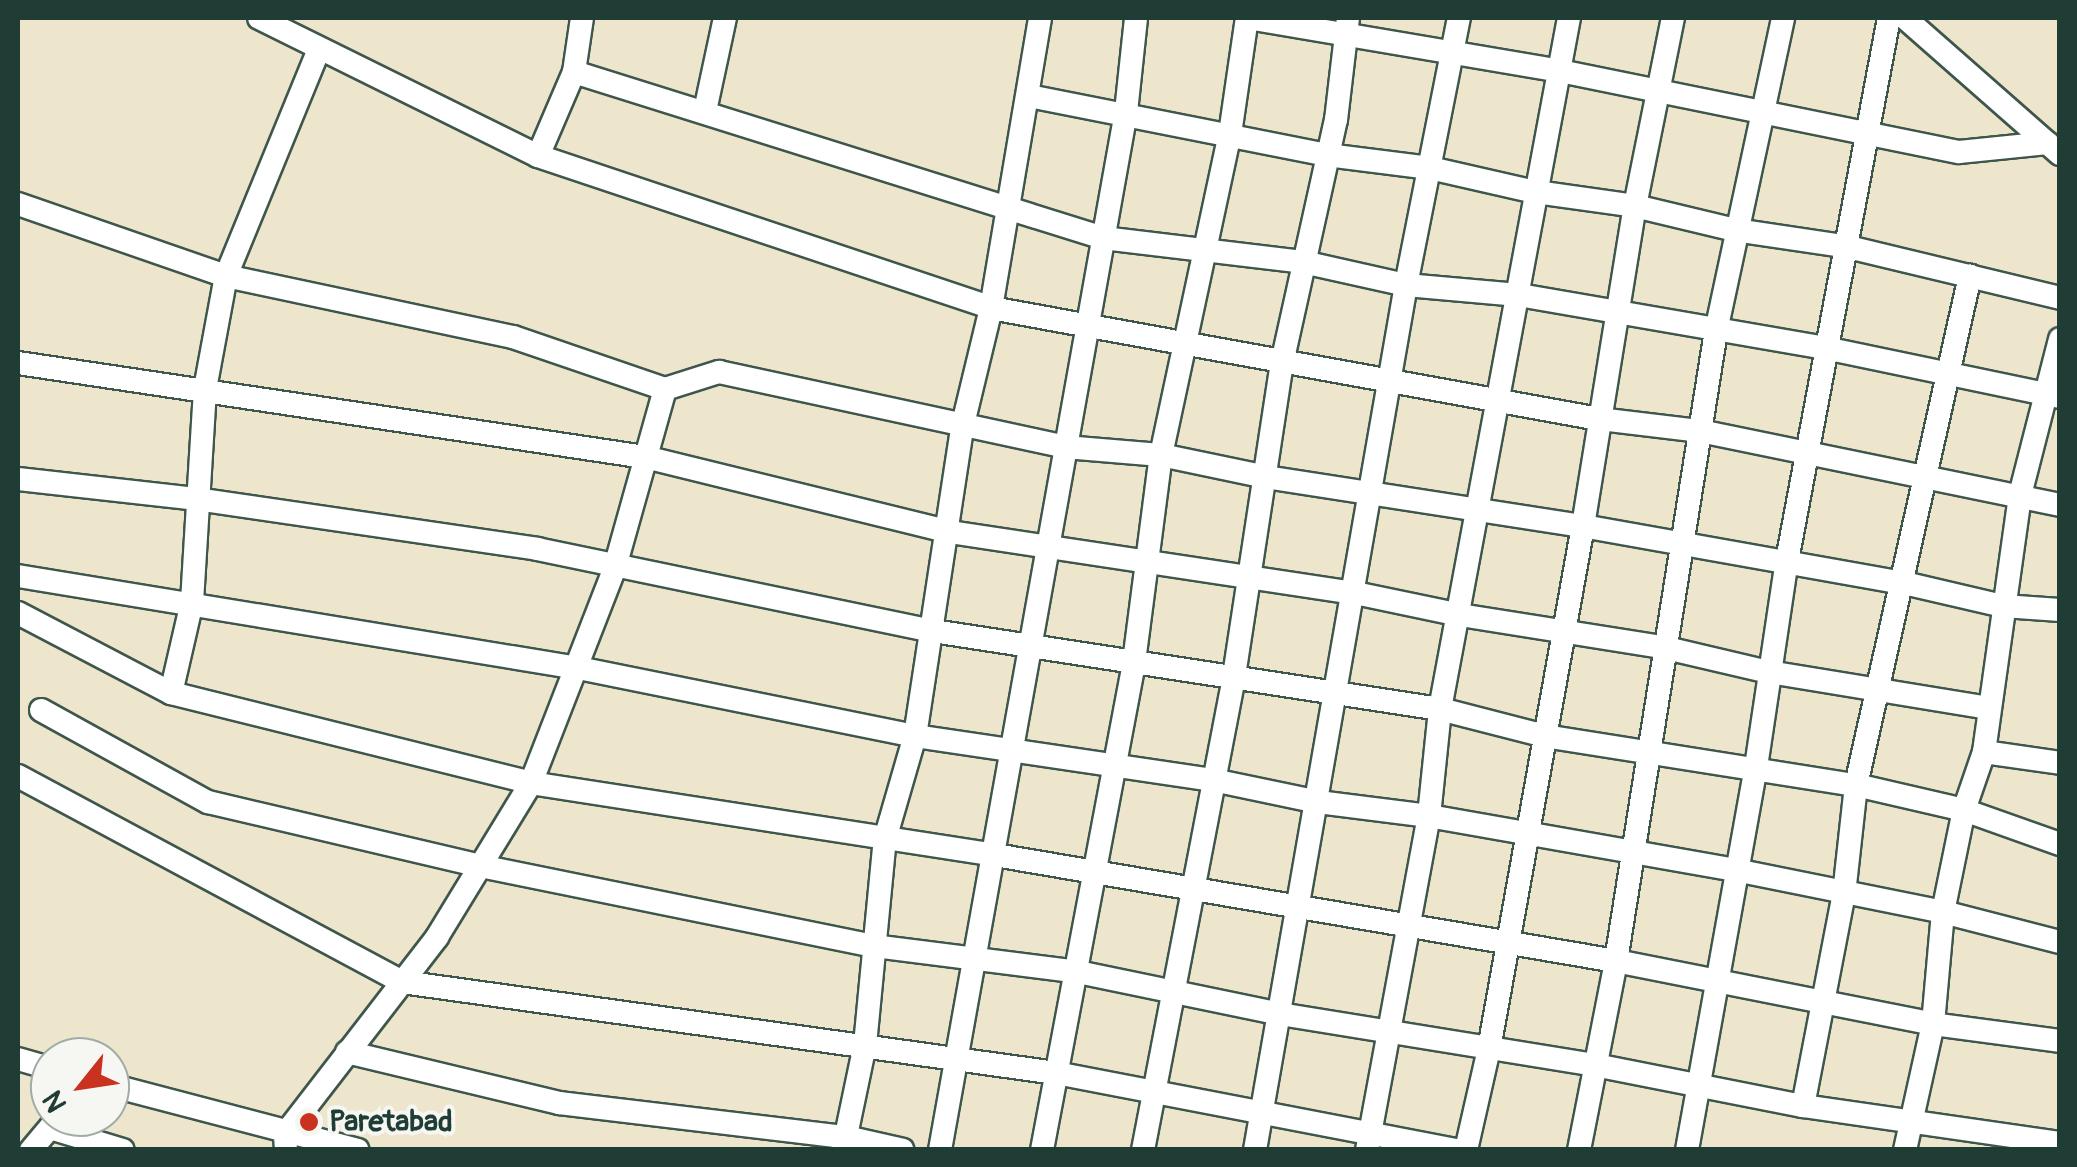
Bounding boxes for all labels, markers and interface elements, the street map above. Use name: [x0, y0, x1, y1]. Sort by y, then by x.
north arrow: [30, 1037, 130, 1137]
text: N: [35, 1084, 75, 1118]
place label: Paretabad: [329, 1104, 453, 1140]
marker: Paretabad: [298, 1111, 320, 1133]

